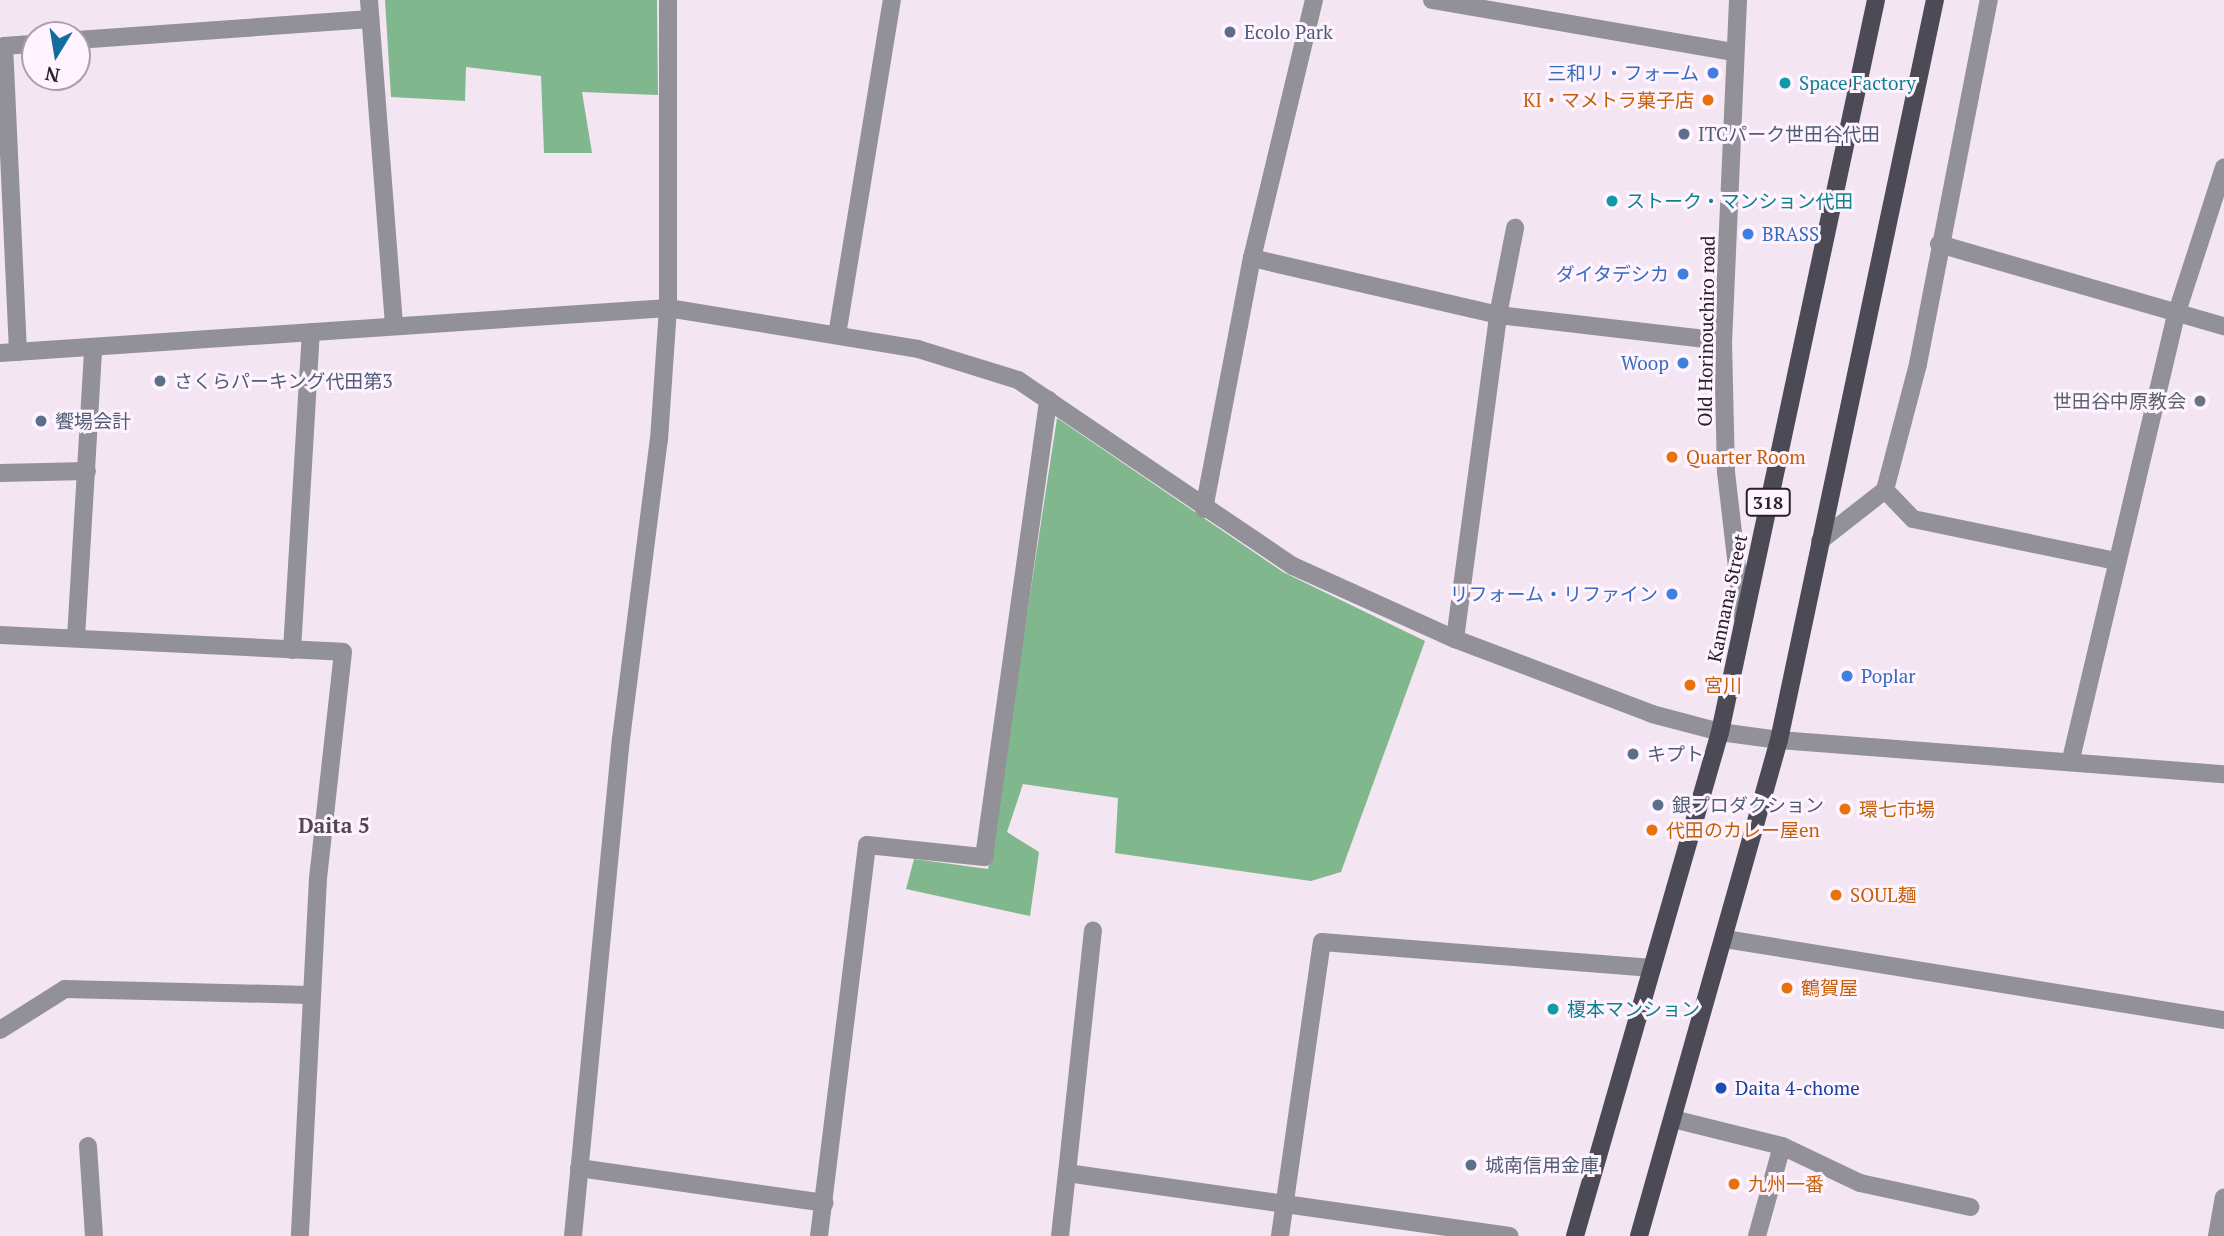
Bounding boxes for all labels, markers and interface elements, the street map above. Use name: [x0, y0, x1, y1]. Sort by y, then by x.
north arrow: [21, 21, 91, 91]
place label: Ecolo Park: [1244, 21, 1333, 43]
marker: Ecolo Park: [1222, 24, 1238, 40]
text: N: [43, 61, 62, 89]
place label: 三和リ・フォーム: [1547, 62, 1699, 84]
marker: 三和リ・フォーム: [1705, 65, 1721, 81]
place label: Space Factory: [1799, 72, 1916, 94]
marker: Space Factory: [1777, 75, 1793, 91]
place label: KI・マメトラ菓子店: [1523, 89, 1694, 111]
marker: KI・マメトラ菓子店: [1700, 92, 1716, 108]
place label: ITCパーク世田谷代田: [1698, 123, 1880, 145]
marker: ITCパーク世田谷代田: [1676, 126, 1692, 142]
place label: ストーク・マンション代田: [1626, 190, 1854, 212]
marker: ストーク・マンション代田: [1604, 193, 1620, 209]
place label: BRASS: [1762, 223, 1819, 245]
marker: BRASS: [1740, 226, 1756, 242]
street label: Old Horinouchiro road: [1693, 235, 1719, 427]
place label: ダイタデシカ: [1555, 263, 1669, 285]
marker: ダイタデシカ: [1675, 266, 1691, 282]
place label: Woop: [1621, 352, 1669, 374]
marker: Woop: [1675, 355, 1691, 371]
place label: さくらパーキング代田第3: [174, 370, 393, 392]
marker: さくらパーキング代田第3: [152, 373, 168, 389]
place label: 世田谷中原教会: [2053, 390, 2186, 412]
marker: 世田谷中原教会: [2192, 393, 2208, 409]
place label: 饗場会計: [55, 410, 131, 432]
marker: 饗場会計: [33, 413, 49, 429]
place label: Quarter Room: [1686, 446, 1806, 468]
marker: Quarter Room: [1664, 449, 1680, 465]
road number: 318: [1745, 488, 1791, 516]
street label: Kannana Street: [1702, 532, 1752, 664]
place label: リフォーム・リファイン: [1449, 583, 1658, 605]
marker: リフォーム・リファイン: [1664, 586, 1680, 602]
place label: Poplar: [1861, 665, 1916, 687]
marker: Poplar: [1839, 668, 1855, 684]
place label: 宮川: [1704, 674, 1742, 696]
marker: 宮川: [1682, 677, 1698, 693]
place label: キプト: [1647, 743, 1704, 765]
marker: キプト: [1625, 746, 1641, 762]
place label: 銀プロダクション: [1672, 794, 1824, 816]
marker: 銀プロダクション: [1650, 797, 1666, 813]
place label: 環七市場: [1859, 798, 1935, 820]
marker: 環七市場: [1837, 801, 1853, 817]
district label: Daita 5: [298, 812, 370, 838]
place label: 代田のカレー屋en: [1666, 819, 1820, 841]
marker: 代田のカレー屋en: [1644, 822, 1660, 838]
place label: SOUL麺: [1850, 884, 1916, 906]
marker: SOUL麺: [1828, 887, 1844, 903]
place label: 鶴賀屋: [1801, 977, 1858, 999]
marker: 鶴賀屋: [1779, 980, 1795, 996]
place label: 榎本マンション: [1567, 998, 1700, 1020]
marker: 榎本マンション: [1545, 1001, 1561, 1017]
place label: Daita 4-chome: [1735, 1077, 1860, 1099]
marker: Daita 4-chome: [1713, 1080, 1729, 1096]
place label: 城南信用金庫: [1485, 1154, 1599, 1176]
marker: 城南信用金庫: [1463, 1157, 1479, 1173]
place label: 九州一番: [1748, 1173, 1824, 1195]
marker: 九州一番: [1726, 1176, 1742, 1192]

